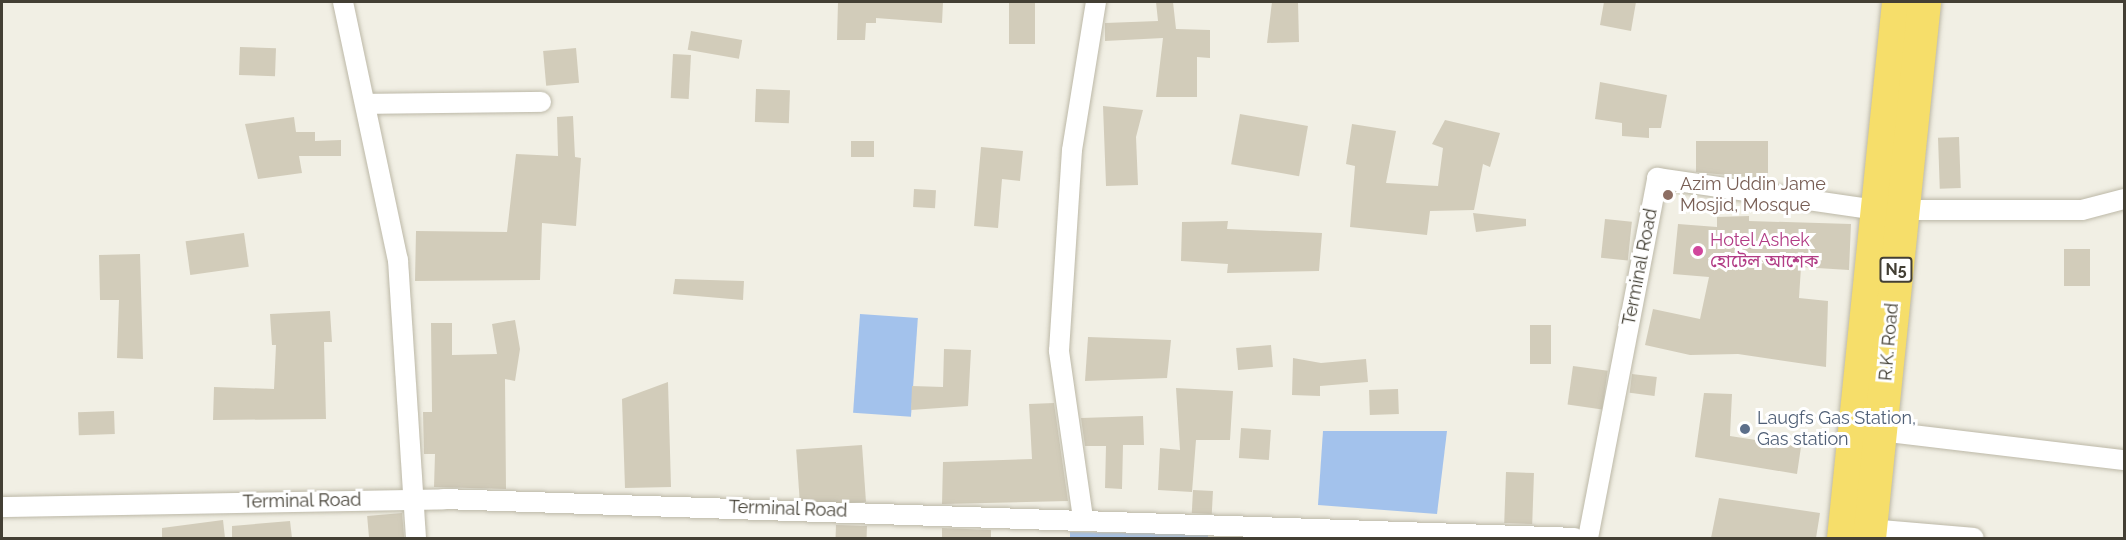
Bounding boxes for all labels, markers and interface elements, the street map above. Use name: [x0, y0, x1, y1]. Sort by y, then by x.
place label: Azim Uddin Jame Mosjid, Mosque: [1680, 174, 1826, 216]
marker: Azim Uddin Jame Mosjid, Mosque: [1661, 188, 1675, 202]
street label: Terminal Road: [1618, 206, 1662, 328]
place label: Hotel Ashek হোটেল আশেক: [1710, 230, 1818, 272]
marker: Hotel Ashek হোটেল আশেক: [1691, 244, 1705, 258]
road number: N5: [1878, 257, 1914, 283]
street label: R.K. Road: [1875, 302, 1903, 382]
place label: Laugfs Gas Station, Gas station: [1757, 408, 1916, 450]
marker: Laugfs Gas Station, Gas station: [1738, 422, 1752, 436]
street label: Terminal Road: [242, 489, 362, 513]
street label: Terminal Road: [728, 496, 848, 522]

